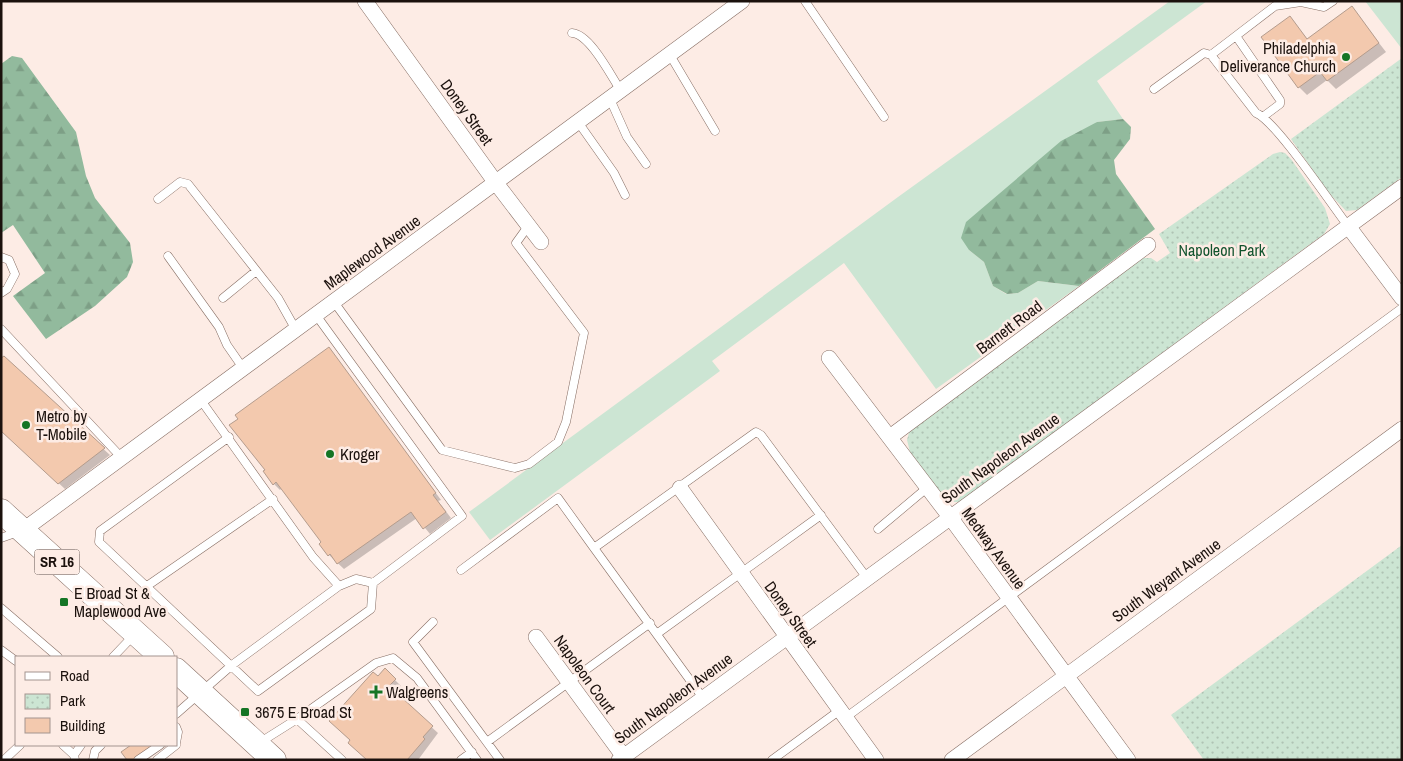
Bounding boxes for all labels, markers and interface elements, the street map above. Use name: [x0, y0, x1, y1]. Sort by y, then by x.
place label: Philadelphia Deliverance Church: [1220, 37, 1337, 77]
marker: Philadelphia Deliverance Church: [1340, 51, 1352, 63]
street label: Doney Street: [436, 75, 499, 150]
street label: Maplewood Avenue: [319, 210, 425, 294]
park label: Napoleon Park: [1179, 239, 1266, 261]
street label: Barnett Road: [972, 295, 1046, 359]
place label: Metro by T-Mobile: [36, 405, 87, 445]
street label: South Napoleon Avenue: [936, 408, 1064, 508]
marker: Metro by T-Mobile: [20, 419, 32, 431]
place label: Kroger: [340, 443, 380, 465]
marker: Kroger: [324, 448, 336, 460]
street label: Medway Avenue: [957, 503, 1031, 593]
street label: South Weyant Avenue: [1107, 533, 1225, 627]
road number: SR 16: [34, 550, 80, 574]
street label: Doney Street: [760, 577, 823, 652]
place label: E Broad St & Maplewood Ave: [74, 582, 166, 622]
marker: E Broad St & Maplewood Ave: [58, 596, 70, 608]
street label: Napoleon Court: [549, 630, 621, 718]
street label: South Napoleon Avenue: [609, 648, 737, 748]
legend: [15, 656, 178, 746]
text: Road: [60, 665, 89, 686]
place label: Walgreens: [386, 681, 448, 703]
marker: Walgreens: [370, 686, 382, 698]
text: Park: [60, 690, 86, 711]
place label: 3675 E Broad St: [255, 701, 352, 723]
marker: 3675 E Broad St: [239, 706, 251, 718]
text: Building: [60, 715, 105, 736]

